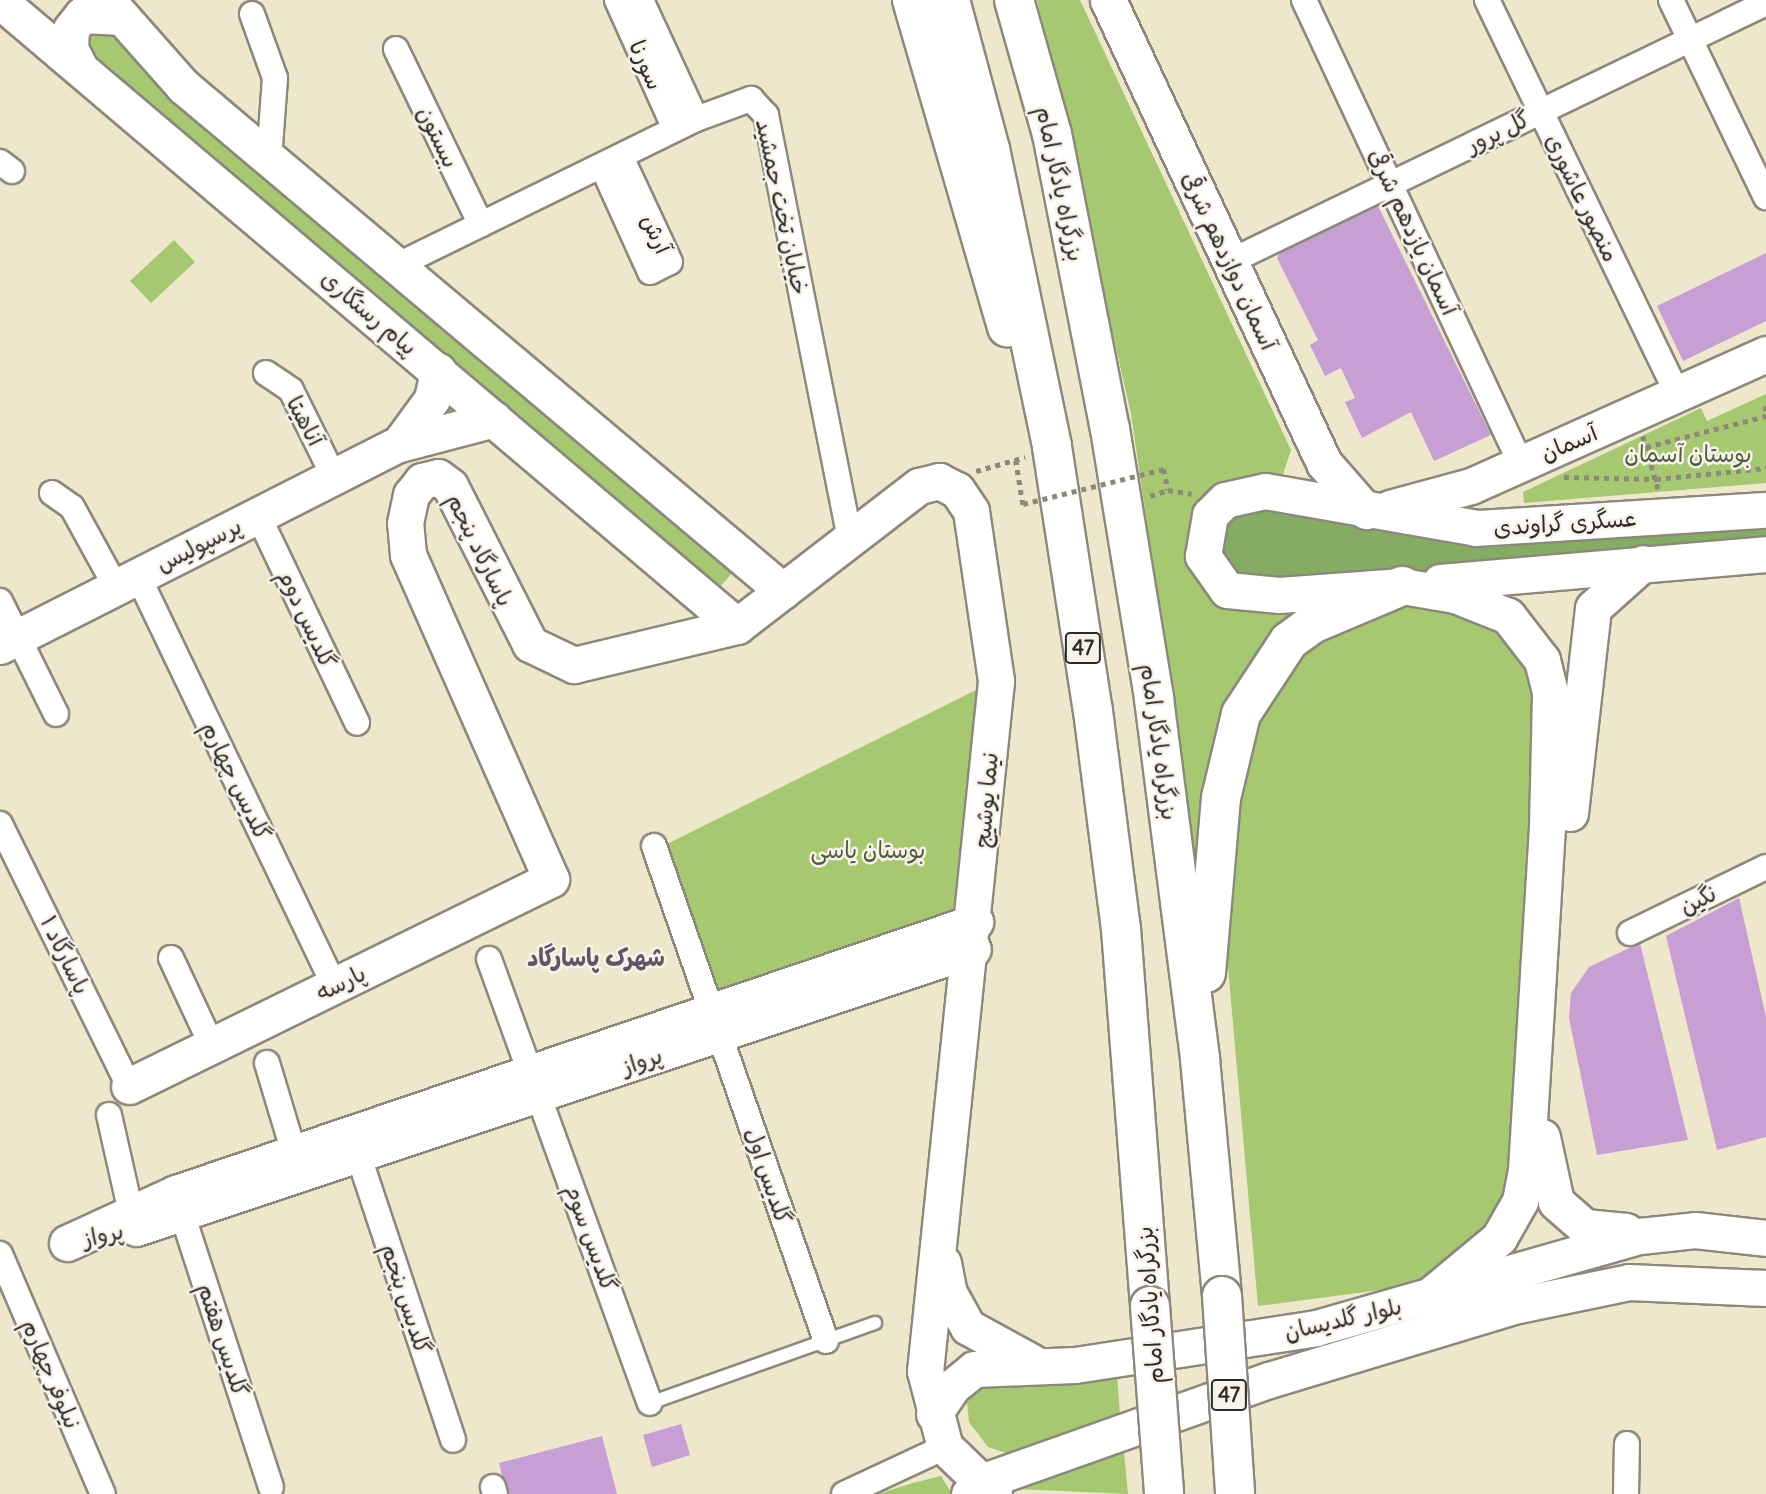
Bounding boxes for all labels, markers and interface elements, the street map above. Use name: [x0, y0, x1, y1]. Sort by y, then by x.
street label: سورنا: [623, 36, 669, 94]
street label: بیستون: [411, 102, 465, 172]
street label: بزرگراه یادگار امام: [1030, 104, 1090, 264]
street label: گل پرور: [1462, 105, 1534, 159]
street label: خیابان تخت جمشید: [750, 117, 814, 297]
street label: منصور عاشوری: [1539, 130, 1625, 266]
street label: آسمان یازدهم شرقی: [1362, 144, 1464, 320]
street label: آسمان دوازدهم شرقی: [1176, 168, 1282, 354]
street label: آرش: [635, 210, 677, 258]
street label: پیام رستگاری: [315, 265, 423, 361]
street label: آناهیتا: [280, 391, 330, 451]
street label: آسمان: [1536, 419, 1602, 467]
park label: بوستان آسمان: [1624, 440, 1752, 468]
street label: پاسارگاد پنجم: [441, 489, 519, 611]
street label: عسگری گراوندی: [1493, 504, 1637, 542]
street label: پرسپولیس: [152, 512, 246, 578]
street label: گلدیس دوم: [272, 565, 342, 673]
road number: 47: [1064, 630, 1102, 666]
street label: بزرگراه یادگار امام: [1134, 662, 1184, 822]
street label: گلدیس چهارم: [195, 717, 277, 845]
street label: نیما یوشیج: [968, 751, 1004, 849]
park label: بوستان یاسی: [811, 836, 925, 864]
street label: نگین: [1675, 879, 1721, 921]
street label: پاسارگاد ۱: [34, 911, 96, 999]
district label: شهرک پاسارگاد: [527, 944, 665, 972]
street label: پارسه: [312, 959, 370, 1007]
street label: پرواز: [618, 1041, 666, 1081]
street label: گلدیس اول: [739, 1124, 797, 1228]
street label: گلدیس سوم: [559, 1181, 623, 1295]
street label: پرواز: [80, 1217, 126, 1253]
street label: بزرگراه یادگار امام: [1131, 1225, 1169, 1385]
street label: گلدیس پنجم: [375, 1240, 437, 1358]
street label: گلدیس هفتم: [192, 1280, 254, 1400]
street label: بلوار گلدیسان: [1282, 1292, 1404, 1346]
street label: نیلوفر چهارم: [16, 1315, 86, 1433]
road number: 47: [1210, 1378, 1248, 1412]

